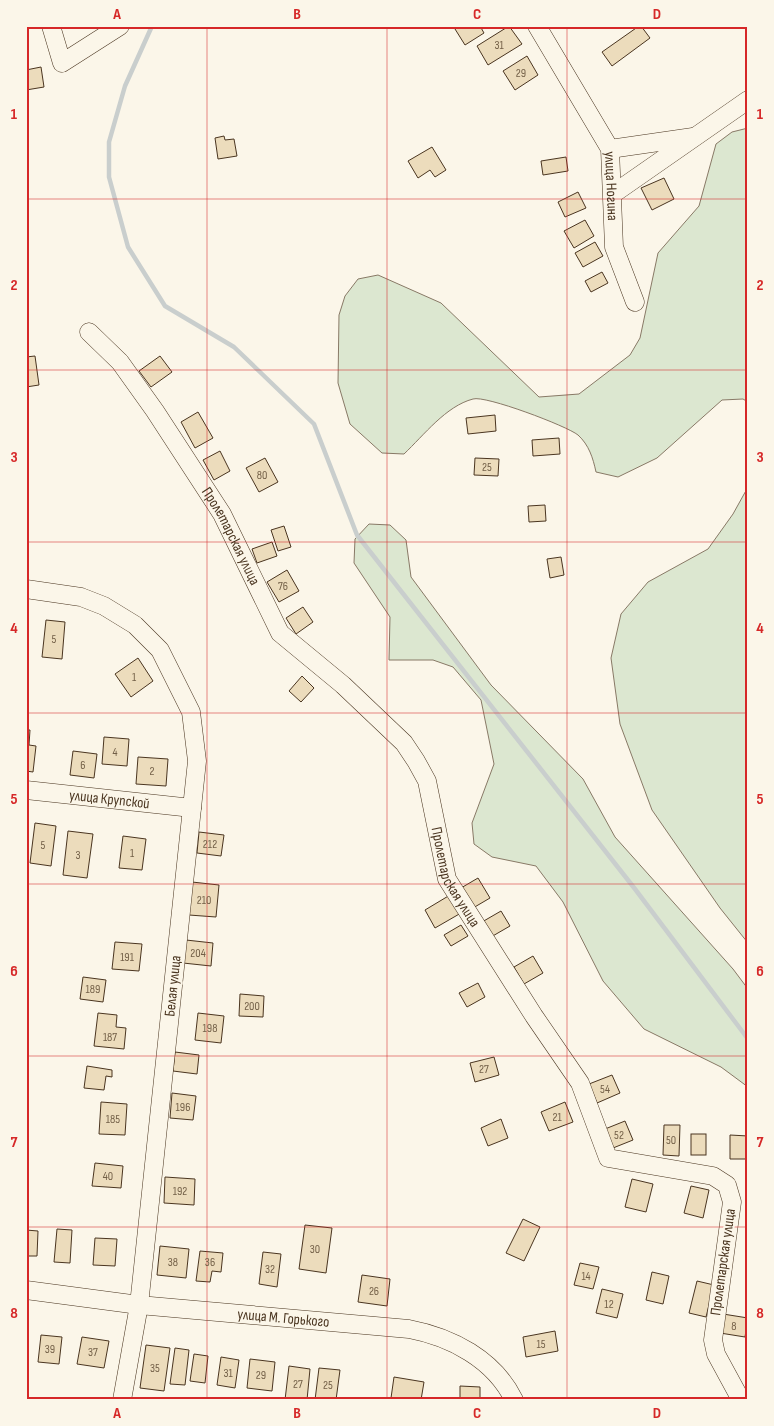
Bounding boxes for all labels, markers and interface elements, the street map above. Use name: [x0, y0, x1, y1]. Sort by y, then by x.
text: A: [112, 5, 121, 24]
text: B: [293, 5, 301, 24]
text: C: [473, 5, 481, 24]
text: D: [653, 5, 661, 24]
house number: 31: [494, 38, 504, 53]
house number: 29: [516, 66, 526, 81]
text: 1: [11, 105, 18, 124]
text: 1: [757, 105, 764, 124]
street label: улица Ногина: [601, 151, 622, 221]
text: 2: [10, 276, 18, 295]
text: 2: [756, 276, 764, 295]
text: 3: [10, 448, 18, 467]
text: 3: [756, 448, 764, 467]
house number: 25: [482, 460, 492, 475]
house number: 80: [257, 468, 267, 483]
street label: Пролетарская улица: [198, 483, 265, 588]
house number: 76: [278, 579, 288, 594]
text: 4: [10, 619, 18, 638]
text: 4: [756, 619, 764, 638]
house number: 5: [52, 632, 57, 647]
house number: 1: [132, 670, 137, 685]
house number: 4: [112, 745, 118, 760]
house number: 6: [80, 758, 86, 773]
house number: 2: [150, 764, 155, 779]
street label: улица Крупской: [68, 785, 151, 813]
text: 5: [10, 790, 18, 809]
text: 5: [756, 790, 764, 809]
street label: Пролетарская улица: [427, 825, 485, 931]
house number: 212: [203, 837, 217, 852]
house number: 5: [41, 838, 46, 853]
house number: 1: [130, 846, 135, 861]
house number: 3: [75, 848, 81, 863]
house number: 210: [197, 893, 211, 908]
house number: 204: [190, 946, 206, 961]
house number: 191: [120, 950, 135, 965]
street label: Белая улица: [160, 954, 186, 1018]
text: 6: [10, 962, 18, 981]
text: 6: [756, 962, 764, 981]
house number: 189: [86, 982, 100, 997]
house number: 200: [244, 999, 260, 1014]
house number: 198: [203, 1021, 217, 1036]
house number: 187: [103, 1030, 117, 1045]
house number: 27: [479, 1062, 489, 1077]
house number: 54: [600, 1082, 610, 1097]
house number: 196: [176, 1100, 190, 1115]
house number: 21: [552, 1110, 562, 1125]
house number: 185: [106, 1112, 120, 1127]
house number: 52: [614, 1128, 624, 1143]
text: 7: [11, 1133, 18, 1152]
house number: 50: [666, 1133, 676, 1148]
text: 7: [757, 1133, 764, 1152]
house number: 40: [103, 1169, 113, 1184]
house number: 192: [173, 1184, 187, 1199]
street label: Пролетарская улица: [706, 1207, 740, 1317]
house number: 30: [310, 1242, 320, 1257]
house number: 38: [168, 1255, 178, 1270]
house number: 36: [205, 1255, 215, 1270]
house number: 32: [265, 1262, 275, 1277]
house number: 14: [581, 1269, 591, 1284]
house number: 26: [369, 1284, 379, 1299]
house number: 12: [604, 1297, 614, 1312]
text: 8: [10, 1304, 18, 1323]
street label: улица М. Горького: [237, 1304, 330, 1331]
text: 8: [756, 1304, 764, 1323]
house number: 8: [731, 1319, 737, 1334]
house number: 15: [536, 1337, 546, 1352]
house number: 39: [45, 1342, 55, 1357]
house number: 37: [88, 1345, 98, 1360]
house number: 35: [150, 1361, 160, 1376]
house number: 31: [223, 1366, 233, 1381]
house number: 29: [256, 1368, 266, 1383]
house number: 27: [293, 1377, 303, 1392]
house number: 25: [323, 1378, 333, 1393]
text: A: [112, 1404, 121, 1423]
text: B: [293, 1404, 301, 1423]
text: C: [473, 1404, 481, 1423]
text: D: [653, 1404, 661, 1423]

